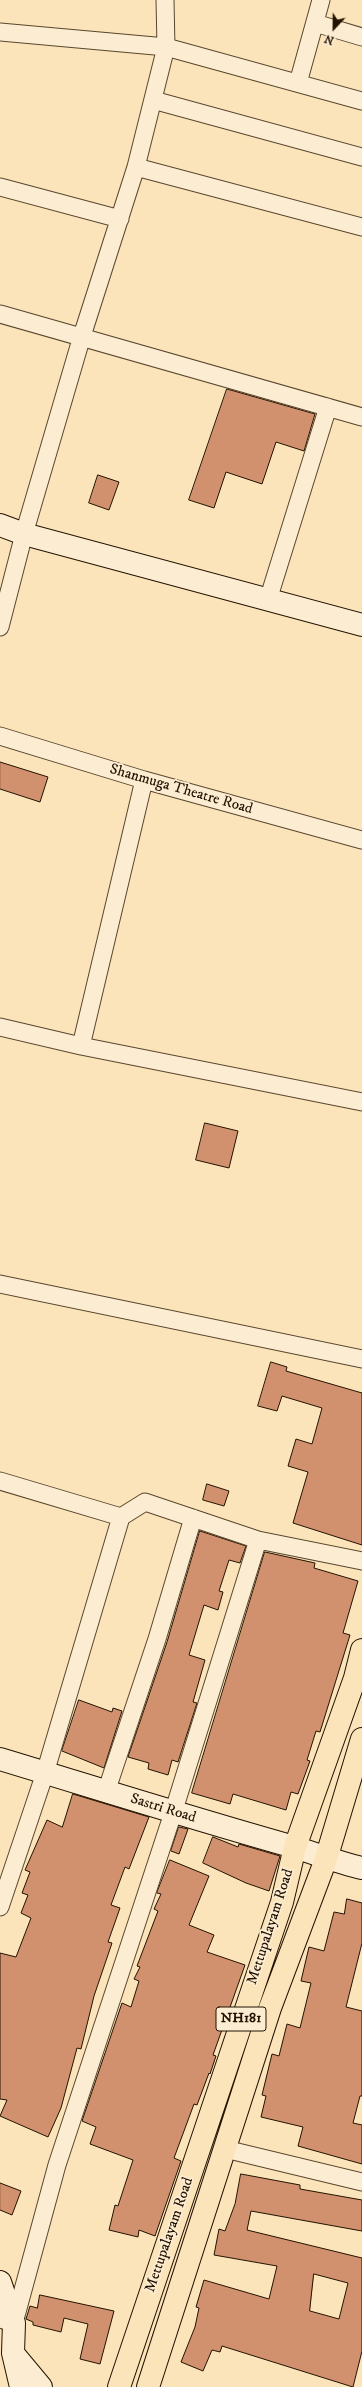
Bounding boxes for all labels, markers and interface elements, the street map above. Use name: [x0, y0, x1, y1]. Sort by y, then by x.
north arrow: [314, 8, 354, 48]
text: N: [323, 31, 336, 47]
street label: Shanmuga Theatre Road: [107, 761, 255, 819]
street label: Sastri Road: [128, 1790, 198, 1828]
street label: Mettupalayam Road: [244, 1867, 298, 1987]
road number: NH181: [216, 2007, 266, 2031]
street label: Mettupalayam Road: [142, 2175, 198, 2295]

